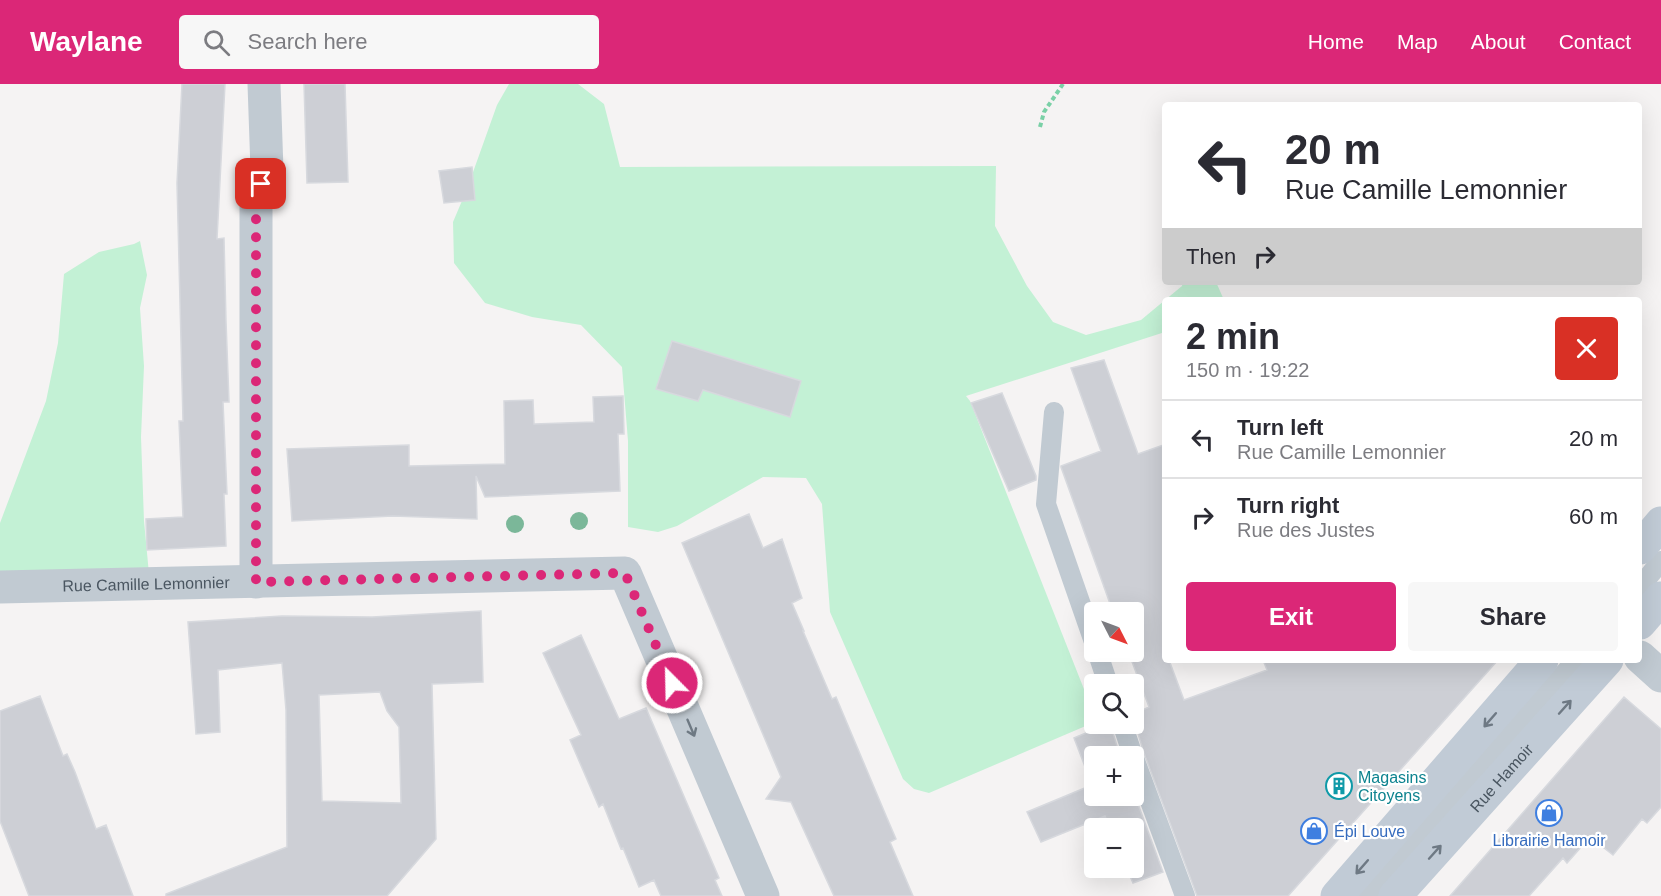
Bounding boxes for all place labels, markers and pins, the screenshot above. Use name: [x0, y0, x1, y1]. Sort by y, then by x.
pin: [235, 158, 286, 209]
place label: Magasins Citoyens: [1358, 769, 1426, 804]
building icon: Magasins Citoyens: [1324, 771, 1354, 801]
shop icon: Librairie Hamoir: [1534, 798, 1564, 828]
shop icon: Épi Louve: [1299, 816, 1329, 846]
place label: Épi Louve: [1334, 822, 1405, 840]
place label: Librairie Hamoir: [1493, 832, 1606, 849]

